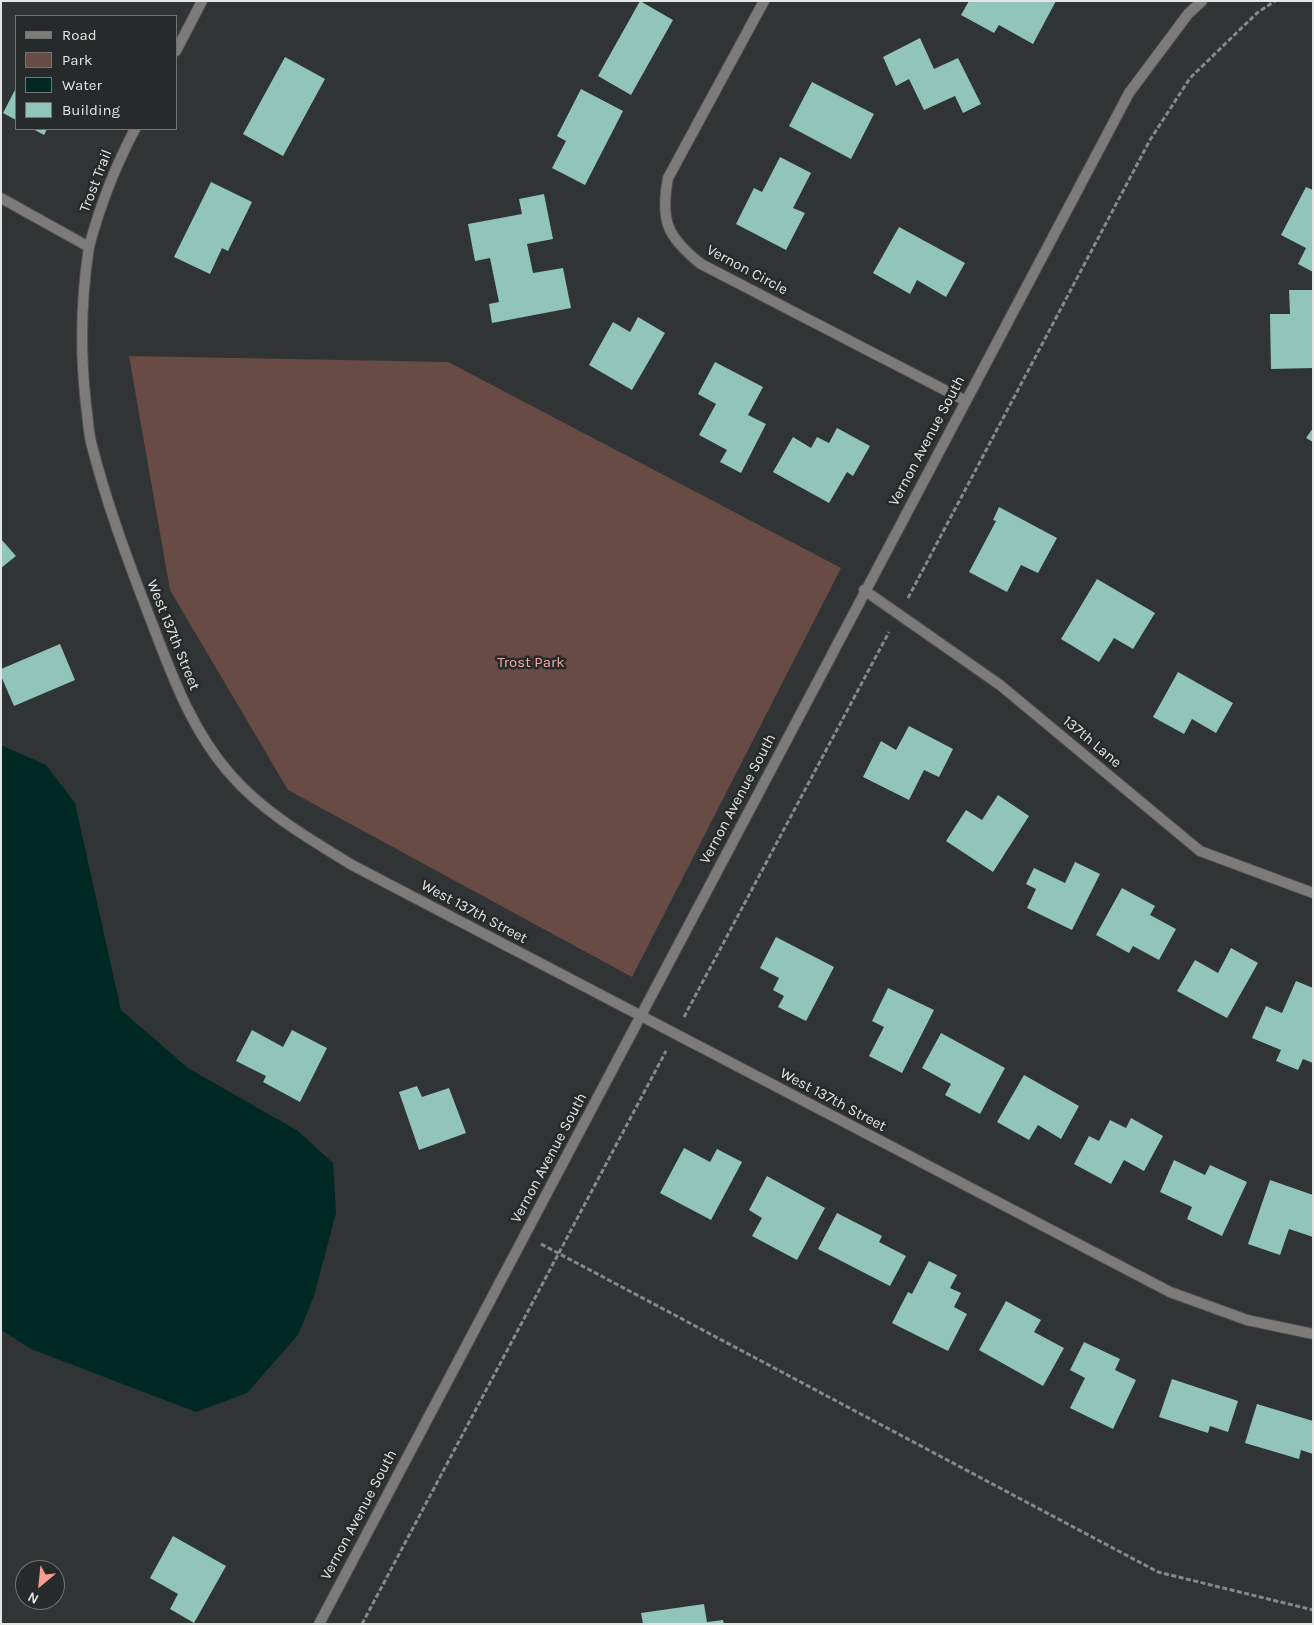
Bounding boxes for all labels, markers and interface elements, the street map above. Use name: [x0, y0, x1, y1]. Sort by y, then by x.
legend: [15, 15, 178, 130]
text: Road: [62, 26, 97, 44]
text: Park: [62, 51, 92, 69]
text: Water: [62, 76, 102, 94]
text: Building: [62, 101, 120, 119]
street label: Trost Trail: [76, 147, 116, 215]
street label: Vernon Circle: [703, 241, 791, 299]
street label: Vernon Avenue South: [885, 373, 969, 509]
street label: West 137th Street: [143, 577, 203, 693]
park label: Trost Park: [497, 654, 565, 672]
street label: 137th Lane: [1059, 712, 1125, 772]
street label: Vernon Avenue South: [696, 731, 780, 867]
street label: West 137th Street: [418, 876, 530, 948]
street label: West 137th Street: [777, 1064, 889, 1136]
street label: Vernon Avenue South: [507, 1090, 591, 1226]
street label: Vernon Avenue South: [317, 1447, 401, 1583]
north arrow: [15, 1560, 65, 1610]
text: N: [25, 1588, 42, 1608]

